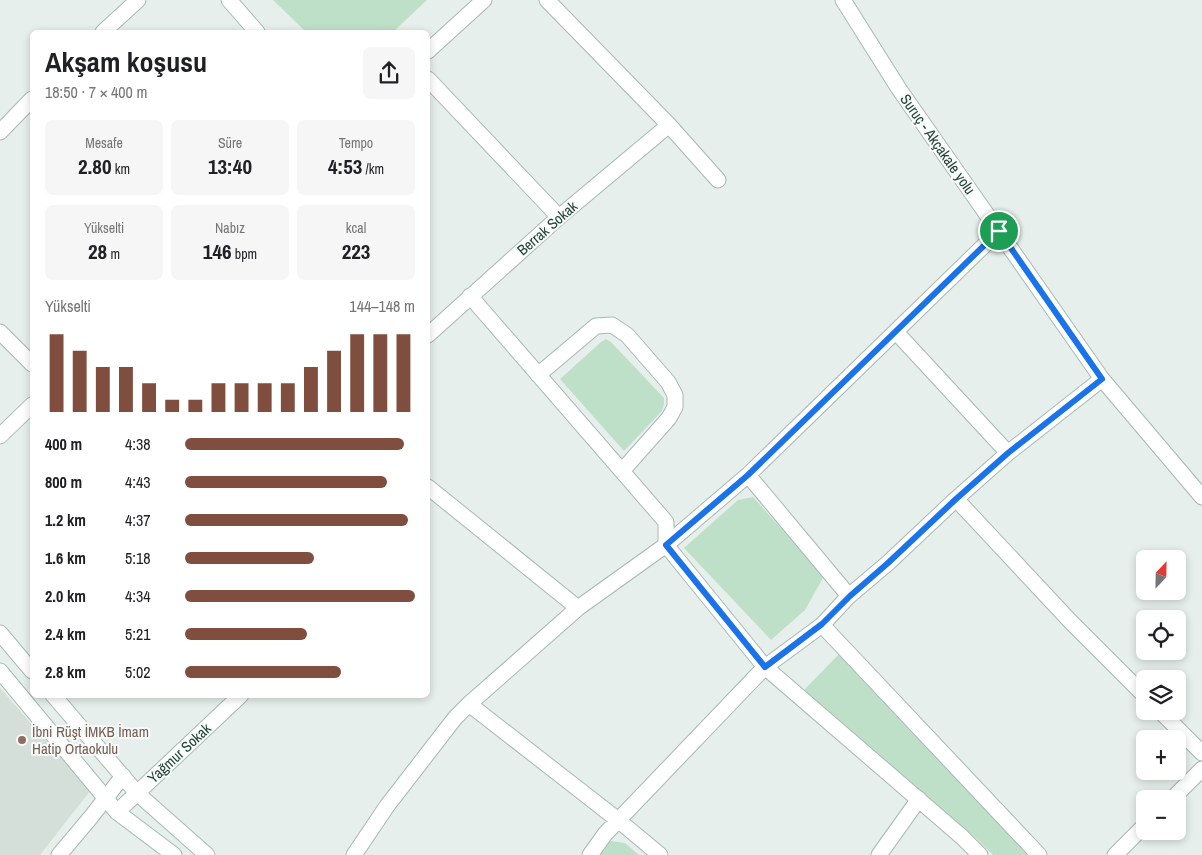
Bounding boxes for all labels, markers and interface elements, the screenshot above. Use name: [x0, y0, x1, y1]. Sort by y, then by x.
text: Akşam koşusu: [45, 43, 207, 81]
button: share: [363, 47, 415, 99]
text: 18:50 · 7 × 400 m: [45, 81, 148, 103]
street label: Suruç - Akçakale yolu: [895, 90, 981, 198]
text: Mesafe: [85, 134, 123, 152]
text: Süre: [218, 134, 242, 152]
text: Tempo: [339, 134, 373, 152]
text: 2.80: [78, 152, 112, 181]
text: 13:40: [208, 152, 252, 181]
text: 4:53: [328, 152, 362, 181]
text: km: [112, 160, 130, 178]
text: /km: [362, 160, 384, 178]
street label: Berrak Sokak: [512, 195, 582, 260]
pin: [978, 210, 1020, 252]
icon: arrive: [985, 217, 1013, 245]
text: Yükselti: [84, 219, 124, 237]
text: Nabız: [215, 219, 245, 237]
text: kcal: [346, 219, 366, 237]
text: 28: [88, 237, 107, 266]
text: 146: [203, 237, 232, 266]
text: 223: [342, 237, 370, 266]
text: m: [107, 245, 120, 263]
text: bpm: [232, 245, 257, 263]
text: Yükselti: [45, 295, 91, 317]
text: 144–148 m: [349, 295, 415, 317]
text: 400 m: [45, 433, 82, 455]
text: 4:38: [125, 433, 151, 455]
text: 800 m: [45, 471, 82, 493]
text: 4:43: [125, 471, 151, 493]
text: 1.2 km: [45, 509, 86, 531]
text: 4:37: [125, 509, 151, 531]
text: 1.6 km: [45, 547, 86, 569]
text: 5:18: [125, 547, 151, 569]
north arrow: [1136, 550, 1186, 600]
map controls: [1136, 550, 1186, 840]
text: 2.0 km: [45, 585, 86, 607]
text: 4:34: [125, 585, 151, 607]
button: locate: [1136, 610, 1186, 660]
text: 2.4 km: [45, 623, 86, 645]
text: 5:21: [125, 623, 151, 645]
text: 2.8 km: [45, 661, 86, 683]
text: 5:02: [125, 661, 151, 683]
button: layers: [1136, 670, 1186, 720]
street label: Yağmur Sokak: [143, 718, 216, 788]
place label: İbni Rüşt İMKB İmam Hatip Ortaokulu: [32, 721, 149, 759]
button: +: [1136, 730, 1186, 780]
marker: İbni Rüşt İMKB İmam Hatip Ortaokulu: [16, 734, 28, 746]
button: −: [1136, 790, 1186, 840]

